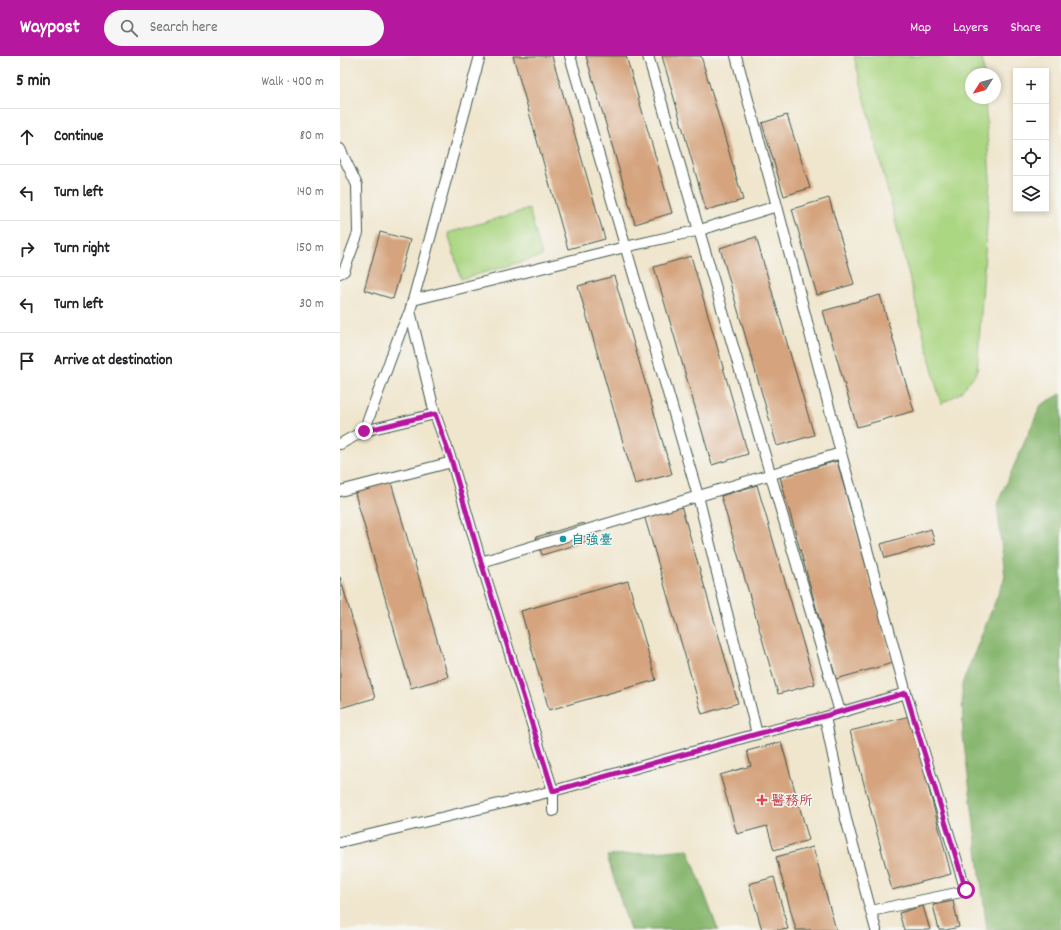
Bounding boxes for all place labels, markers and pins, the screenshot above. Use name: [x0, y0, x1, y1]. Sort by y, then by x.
place label: 自強臺: [571, 531, 613, 551]
marker: 自強臺: [558, 534, 568, 544]
place label: 醫務所: [771, 792, 813, 812]
marker: 醫務所: [756, 794, 768, 806]

